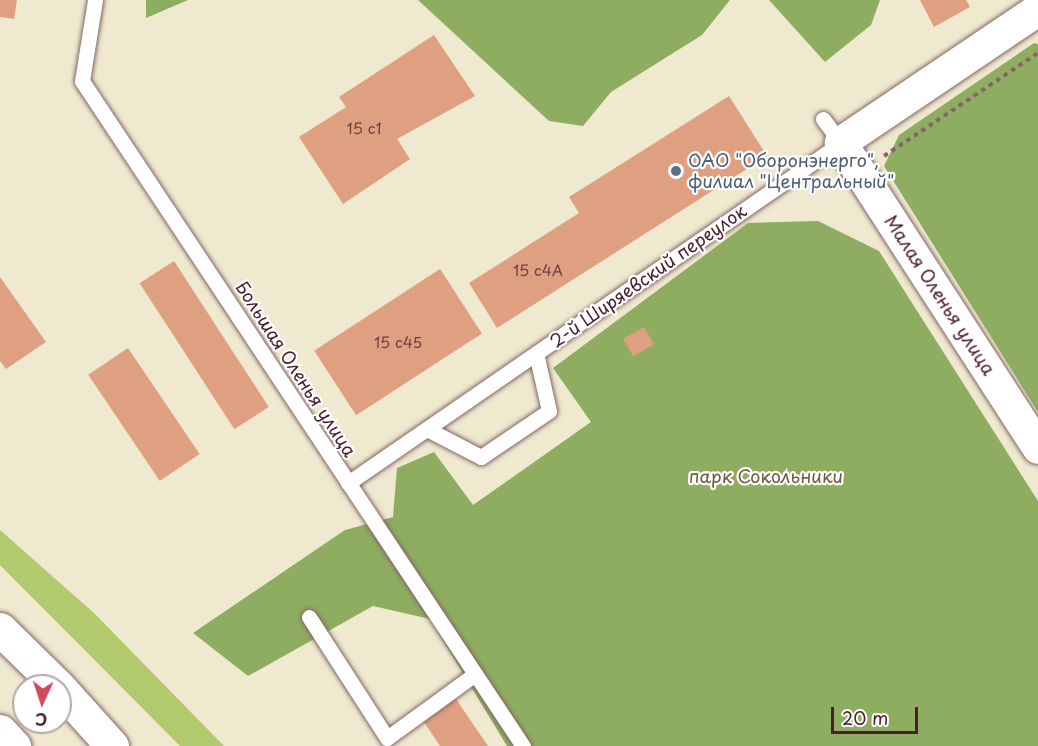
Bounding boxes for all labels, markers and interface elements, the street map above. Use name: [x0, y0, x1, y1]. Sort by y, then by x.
house number: 15 c1: [347, 119, 381, 137]
place label: ОАО "Оборонэнерго", филиал "Центральный": [688, 150, 895, 192]
marker: ОАО "Оборонэнерго", филиал "Центральный": [669, 164, 683, 178]
street label: 2-й Ширяевский переулок: [546, 200, 750, 352]
street label: Малая Оленья улица: [880, 211, 1000, 379]
house number: 15 c4A: [513, 261, 563, 279]
street label: Большая Оленья улица: [231, 277, 361, 461]
house number: 15 c45: [374, 333, 422, 351]
park label: парк Сокольники: [689, 465, 843, 487]
north arrow: [12, 674, 72, 734]
scale bar: [834, 695, 921, 733]
text: 20 m: [842, 704, 888, 731]
text: С: [35, 708, 48, 732]

